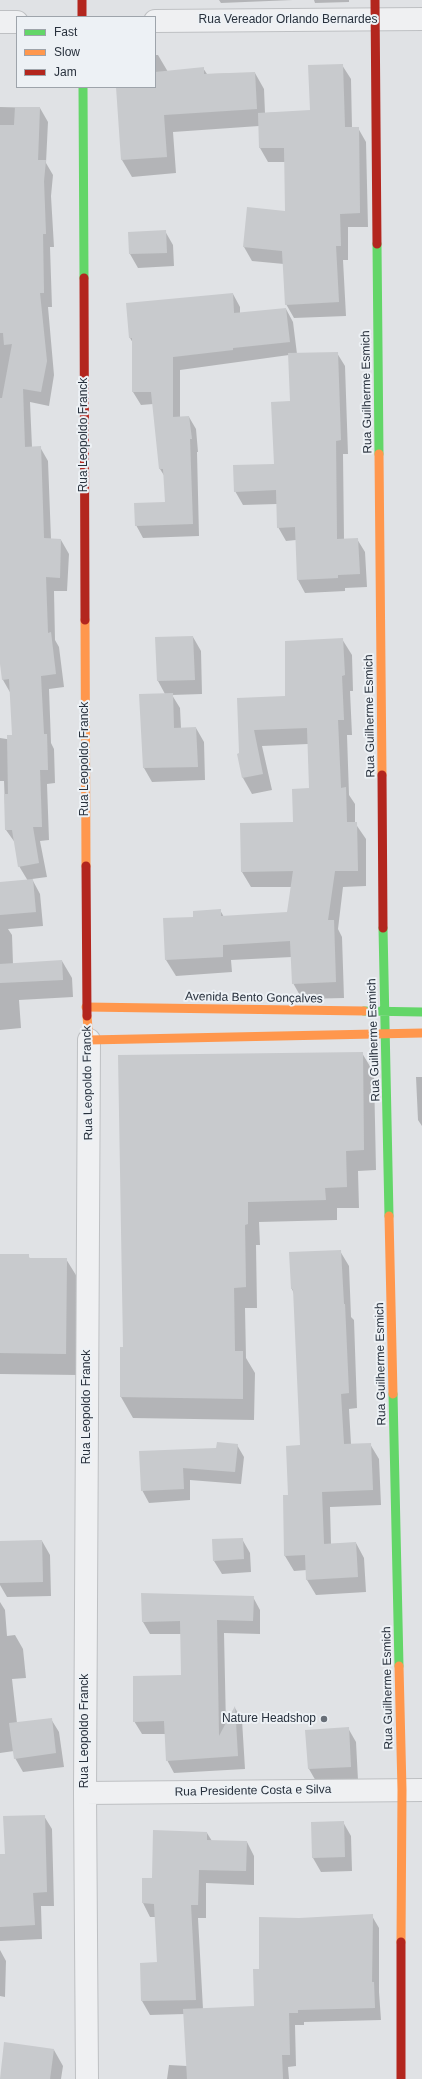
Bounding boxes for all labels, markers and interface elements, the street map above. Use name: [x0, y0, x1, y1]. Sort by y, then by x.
street label: Rua Vereador Orlando Bernardes: [199, 13, 377, 27]
legend: [16, 16, 156, 88]
text: Fast: [54, 25, 77, 39]
text: Slow: [54, 45, 80, 59]
text: Jam: [54, 65, 77, 79]
street label: Rua Guilherme Esmich: [359, 330, 375, 454]
street label: Rua Leopoldo Franck: [77, 378, 91, 492]
street label: Rua Guilherme Esmich: [362, 654, 378, 778]
street label: Rua Leopoldo Franck: [78, 702, 92, 816]
street label: Rua Guilherme Esmich: [365, 978, 383, 1102]
street label: Avenida Bento Gonçalves: [185, 990, 323, 1006]
street label: Rua Leopoldo Franck: [80, 1026, 96, 1140]
street label: Rua Guilherme Esmich: [373, 1302, 389, 1426]
street label: Rua Leopoldo Franck: [80, 1350, 94, 1464]
street label: Rua Guilherme Esmich: [380, 1626, 396, 1750]
street label: Rua Leopoldo Franck: [78, 1674, 92, 1788]
place label: Nature Headshop: [222, 1712, 316, 1726]
marker: Nature Headshop: [319, 1714, 329, 1724]
street label: Rua Presidente Costa e Silva: [175, 1782, 331, 1800]

